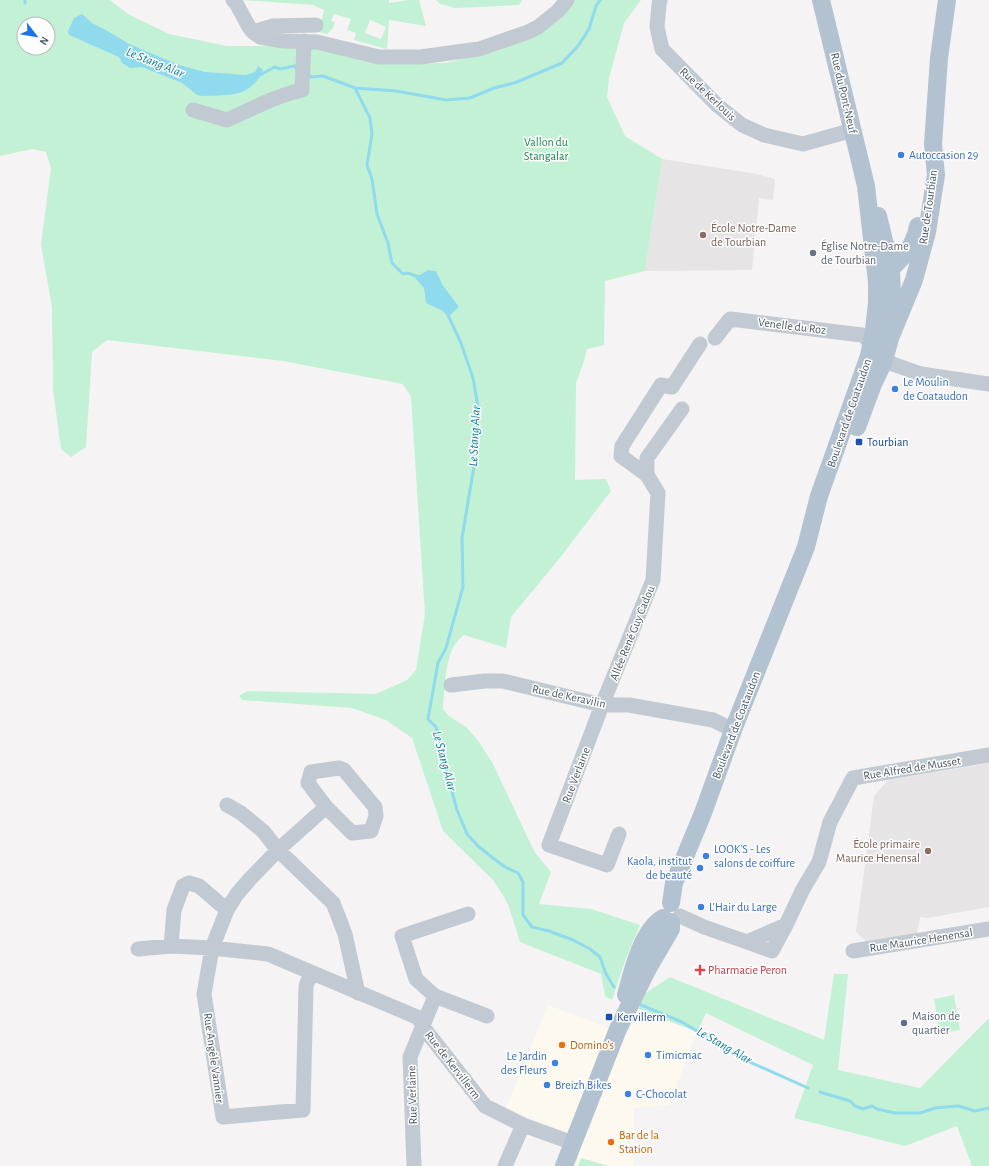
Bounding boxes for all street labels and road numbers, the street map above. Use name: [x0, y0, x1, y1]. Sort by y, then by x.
street label: Rue du Pont-Neuf: [829, 52, 859, 136]
street label: Rue de Kerlouis: [678, 65, 738, 123]
street label: Rue de Tourbian: [917, 169, 939, 245]
street label: Venelle du Roz: [757, 316, 827, 336]
street label: Boulevard de Coataudon: [825, 357, 873, 469]
street label: Allée René Guy Cadou: [607, 584, 657, 683]
street label: Boulevard de Coataudon: [710, 670, 762, 780]
street label: Rue de Keravilin: [531, 682, 607, 710]
street label: Rue Verlaine: [560, 745, 592, 805]
street label: Rue Alfred de Musset: [862, 754, 962, 782]
street label: Rue Maurice Henensal: [869, 926, 973, 954]
street label: Rue Angèle Vannier: [202, 1012, 226, 1104]
street label: Rue de Kervillerm: [423, 1029, 483, 1101]
street label: Rue Verlaine: [405, 1065, 419, 1125]

